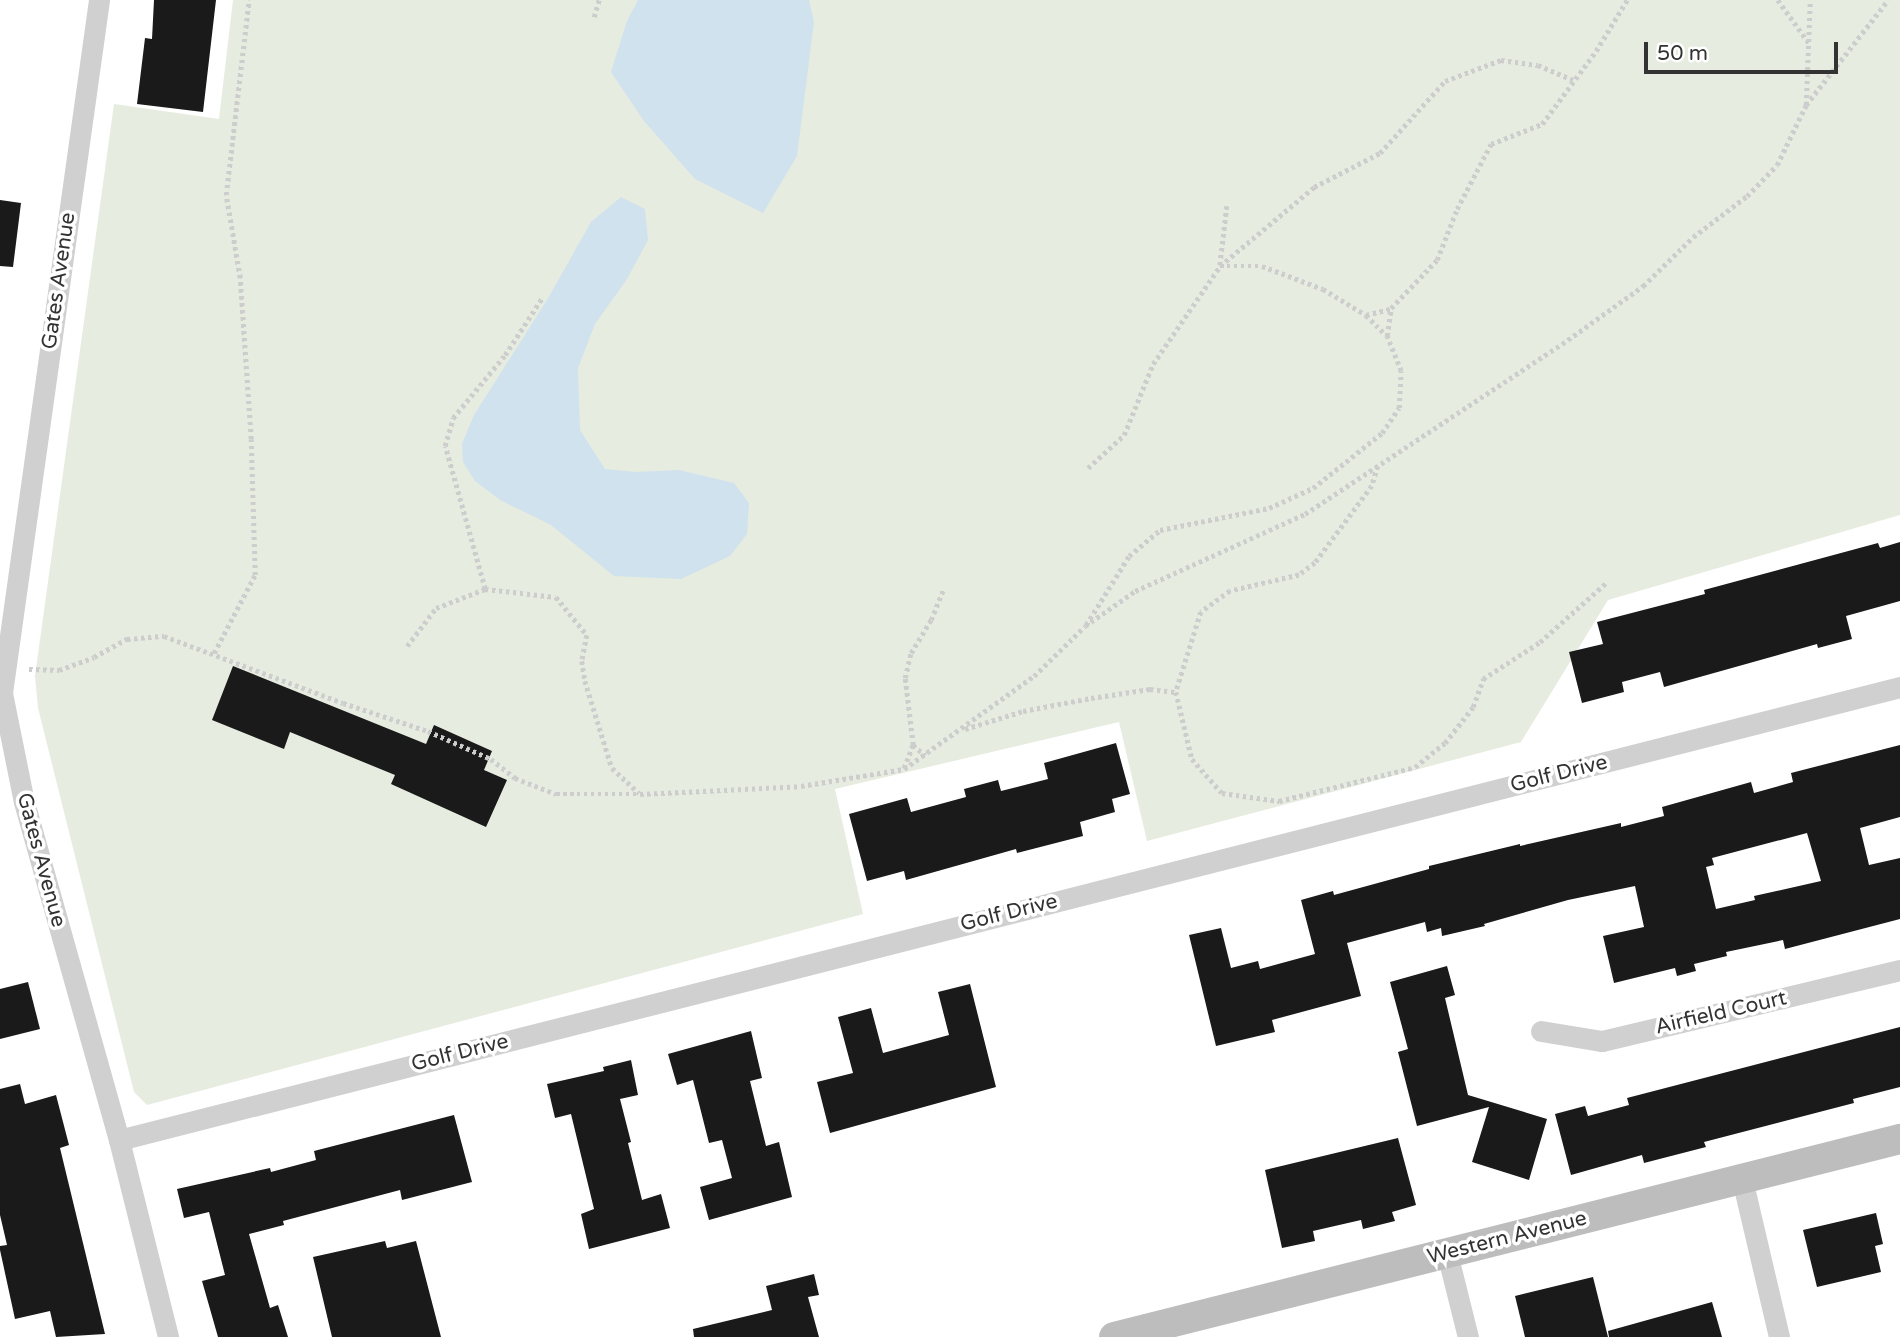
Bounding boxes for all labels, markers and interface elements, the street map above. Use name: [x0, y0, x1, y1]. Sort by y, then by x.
scale bar: [1648, 28, 1842, 72]
text: 50 m: [1657, 41, 1708, 66]
street label: Gates Avenue: [37, 211, 81, 351]
street label: Golf Drive: [1508, 750, 1610, 798]
street label: Gates Avenue: [11, 790, 71, 930]
street label: Golf Drive: [958, 889, 1060, 937]
street label: Airfield Court: [1653, 986, 1789, 1040]
street label: Golf Drive: [409, 1029, 511, 1077]
street label: Western Avenue: [1425, 1206, 1589, 1270]

